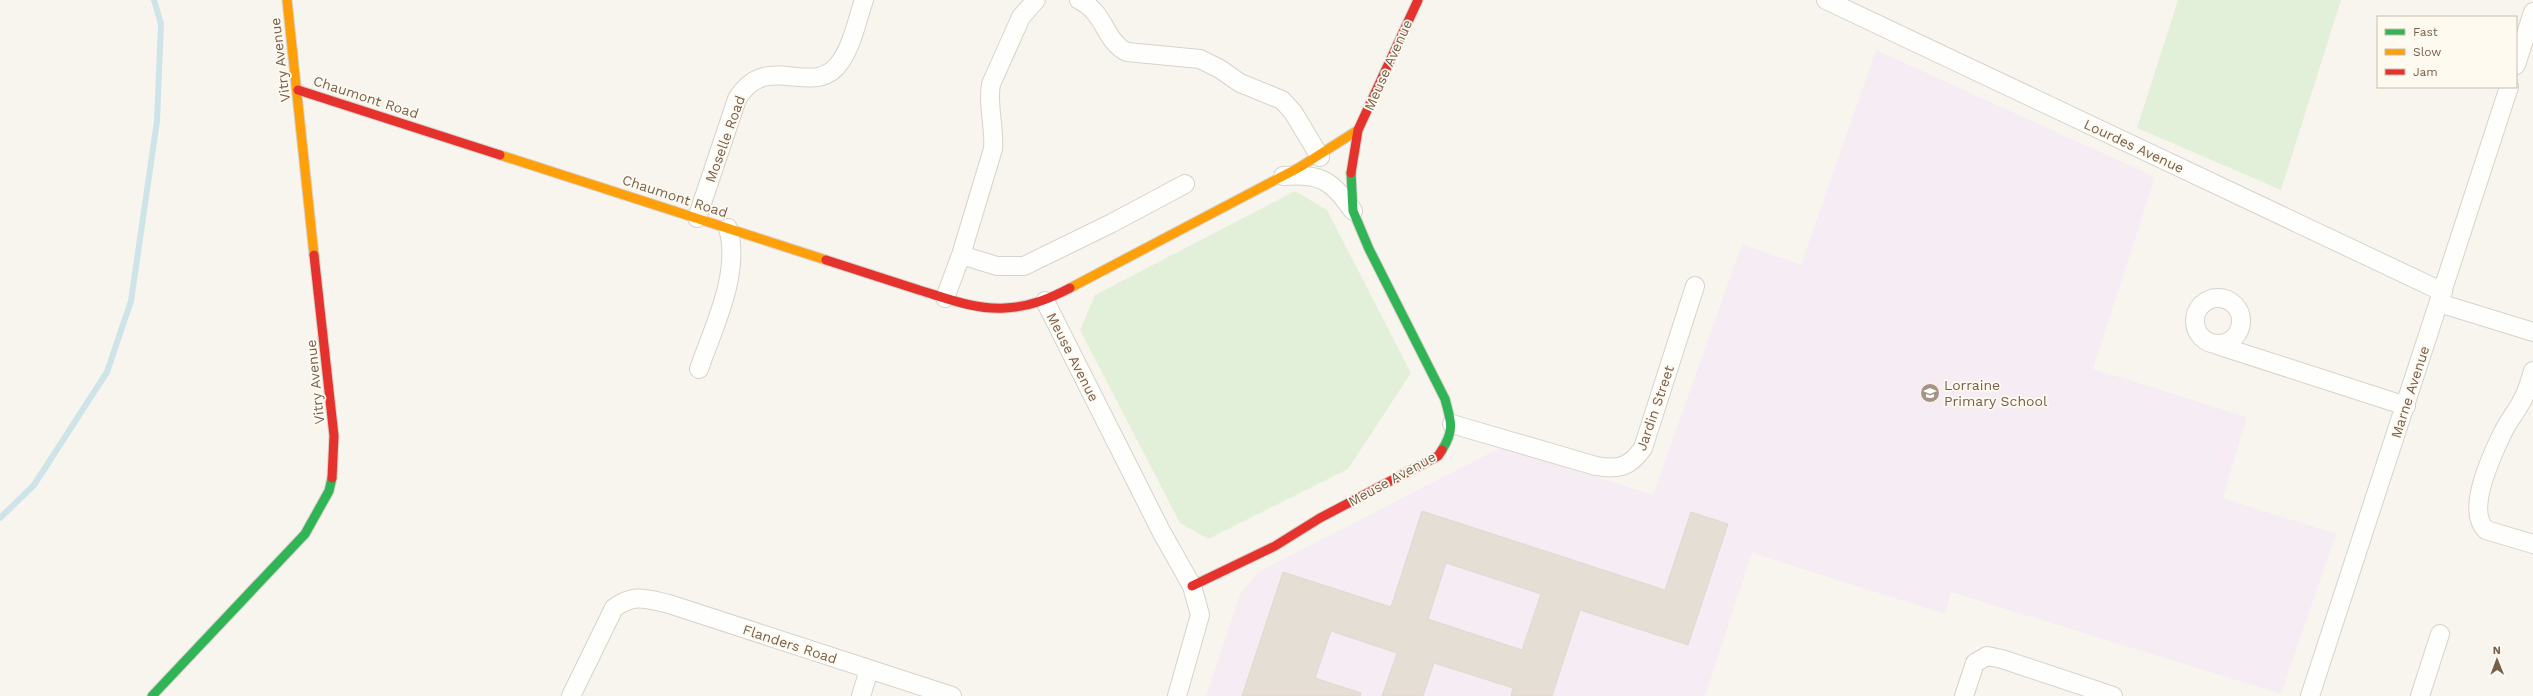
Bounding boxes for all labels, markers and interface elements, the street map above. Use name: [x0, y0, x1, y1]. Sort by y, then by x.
legend: [2377, 16, 2517, 88]
street label: Vitry Avenue: [267, 17, 293, 103]
street label: Meuse Avenue: [1361, 17, 1415, 113]
text: Fast: [2413, 25, 2438, 39]
text: Slow: [2413, 45, 2441, 59]
text: Jam: [2413, 65, 2438, 79]
street label: Chaumont Road: [311, 72, 421, 122]
street label: Moselle Road: [702, 93, 748, 185]
street label: Lourdes Avenue: [2081, 116, 2187, 176]
street label: Chaumont Road: [620, 171, 730, 221]
street label: Meuse Avenue: [1044, 310, 1102, 404]
street label: Vitry Avenue: [303, 339, 327, 425]
street label: Marne Avenue: [2388, 344, 2432, 440]
street label: Jardin Street: [1633, 363, 1677, 453]
place label: Lorraine Primary School: [1944, 377, 2048, 409]
school or university icon: Lorraine Primary School: [1919, 382, 1941, 404]
street label: Meuse Avenue: [1345, 448, 1439, 510]
street label: Flanders Road: [741, 621, 839, 667]
north arrow: [2477, 640, 2517, 680]
text: N: [2493, 644, 2501, 657]

